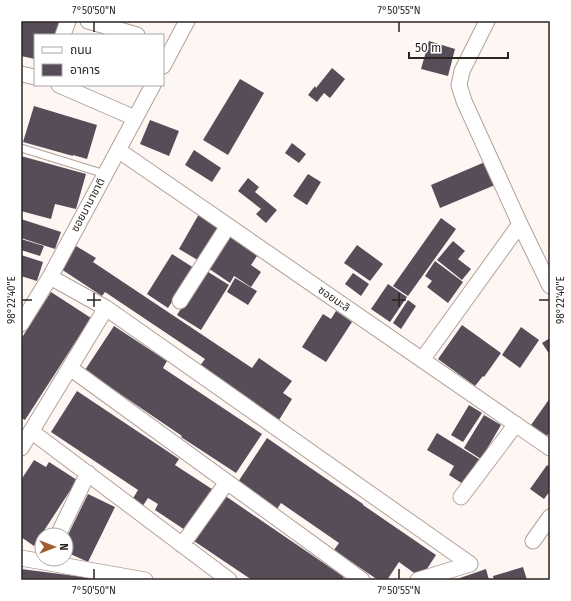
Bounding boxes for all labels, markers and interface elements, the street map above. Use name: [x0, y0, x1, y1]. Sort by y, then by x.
text: 7°50'50"N: [72, 5, 116, 17]
text: 7°50'55"N: [378, 5, 420, 17]
legend: [34, 34, 164, 86]
scale bar: [409, 34, 508, 60]
text: 50 m: [415, 41, 441, 55]
text: ถนน: [70, 43, 92, 57]
text: อาคาร: [70, 63, 100, 77]
street label: ซอยนานาชาติ: [68, 176, 108, 234]
text: 98°22'40"E: [6, 276, 18, 324]
text: 98°22'40"E: [555, 276, 567, 324]
street label: ซอยมะลิ: [316, 283, 352, 315]
north arrow: [34, 527, 74, 567]
text: N: [57, 543, 70, 551]
text: 7°50'50"N: [72, 585, 116, 597]
text: 7°50'55"N: [378, 585, 420, 597]

